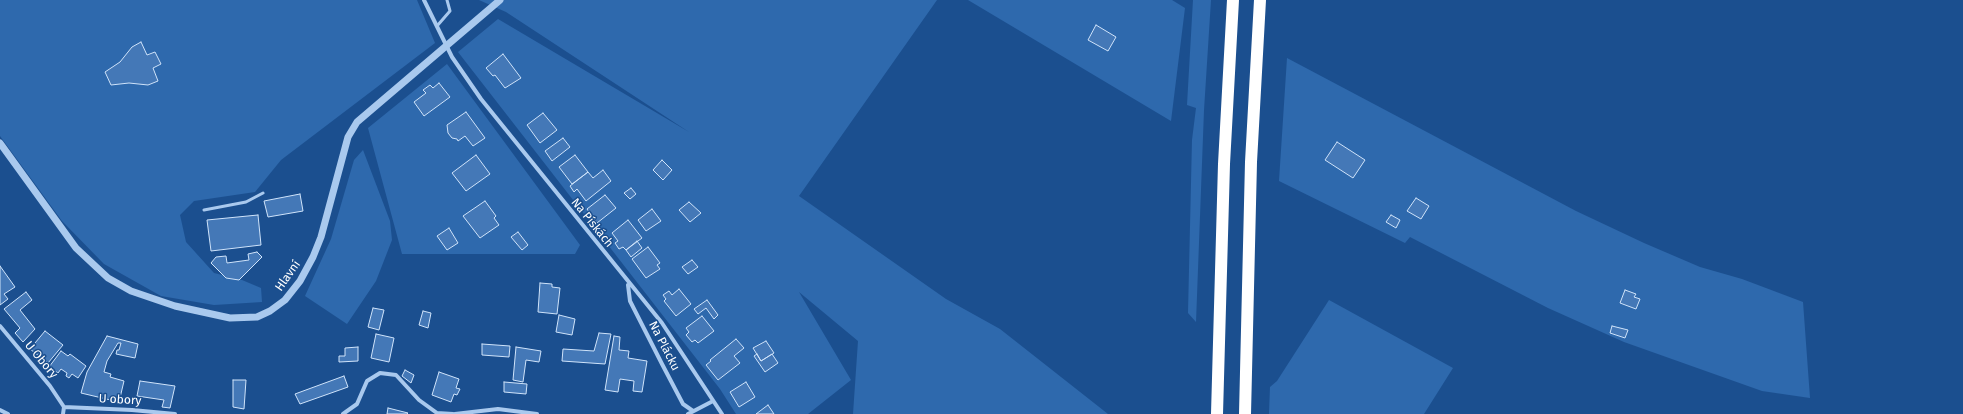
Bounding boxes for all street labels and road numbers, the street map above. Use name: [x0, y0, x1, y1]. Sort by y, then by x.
street label: Na Pískách: [568, 195, 616, 251]
street label: Hlavní: [272, 258, 304, 294]
street label: Na Plácku: [645, 319, 683, 373]
street label: U Obory: [21, 338, 61, 382]
street label: U obory: [98, 392, 142, 408]

